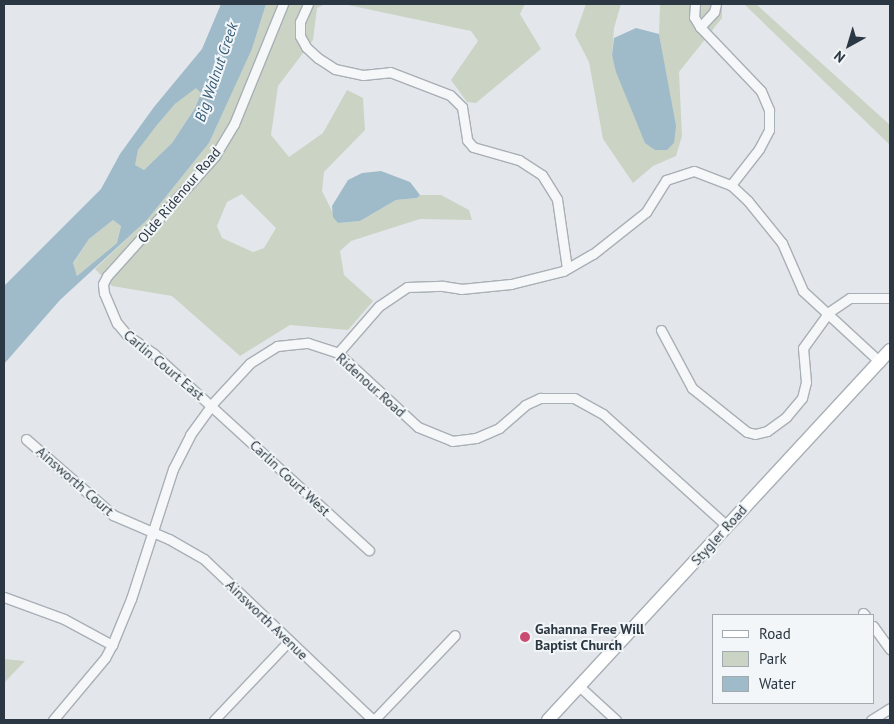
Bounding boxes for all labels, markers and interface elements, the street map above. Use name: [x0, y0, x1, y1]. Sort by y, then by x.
water label: Big Walnut Creek: [191, 20, 241, 124]
north arrow: [824, 20, 874, 70]
text: N: [830, 47, 849, 67]
street label: Olde Ridenour Road: [134, 144, 224, 246]
street label: Carlin Court East: [120, 326, 208, 404]
street label: Ridenour Road: [333, 349, 409, 421]
street label: Carlin Court West: [246, 437, 334, 519]
street label: Ainsworth Court: [33, 443, 117, 519]
street label: Stygler Road: [688, 501, 750, 569]
street label: Ainsworth Avenue: [222, 576, 312, 664]
legend: [712, 614, 874, 704]
place label: Gahanna Free Will Baptist Church: [535, 621, 645, 654]
text: Road: [759, 624, 791, 643]
marker: Gahanna Free Will Baptist Church: [519, 631, 531, 643]
text: Park: [759, 649, 787, 668]
text: Water: [759, 674, 796, 693]

